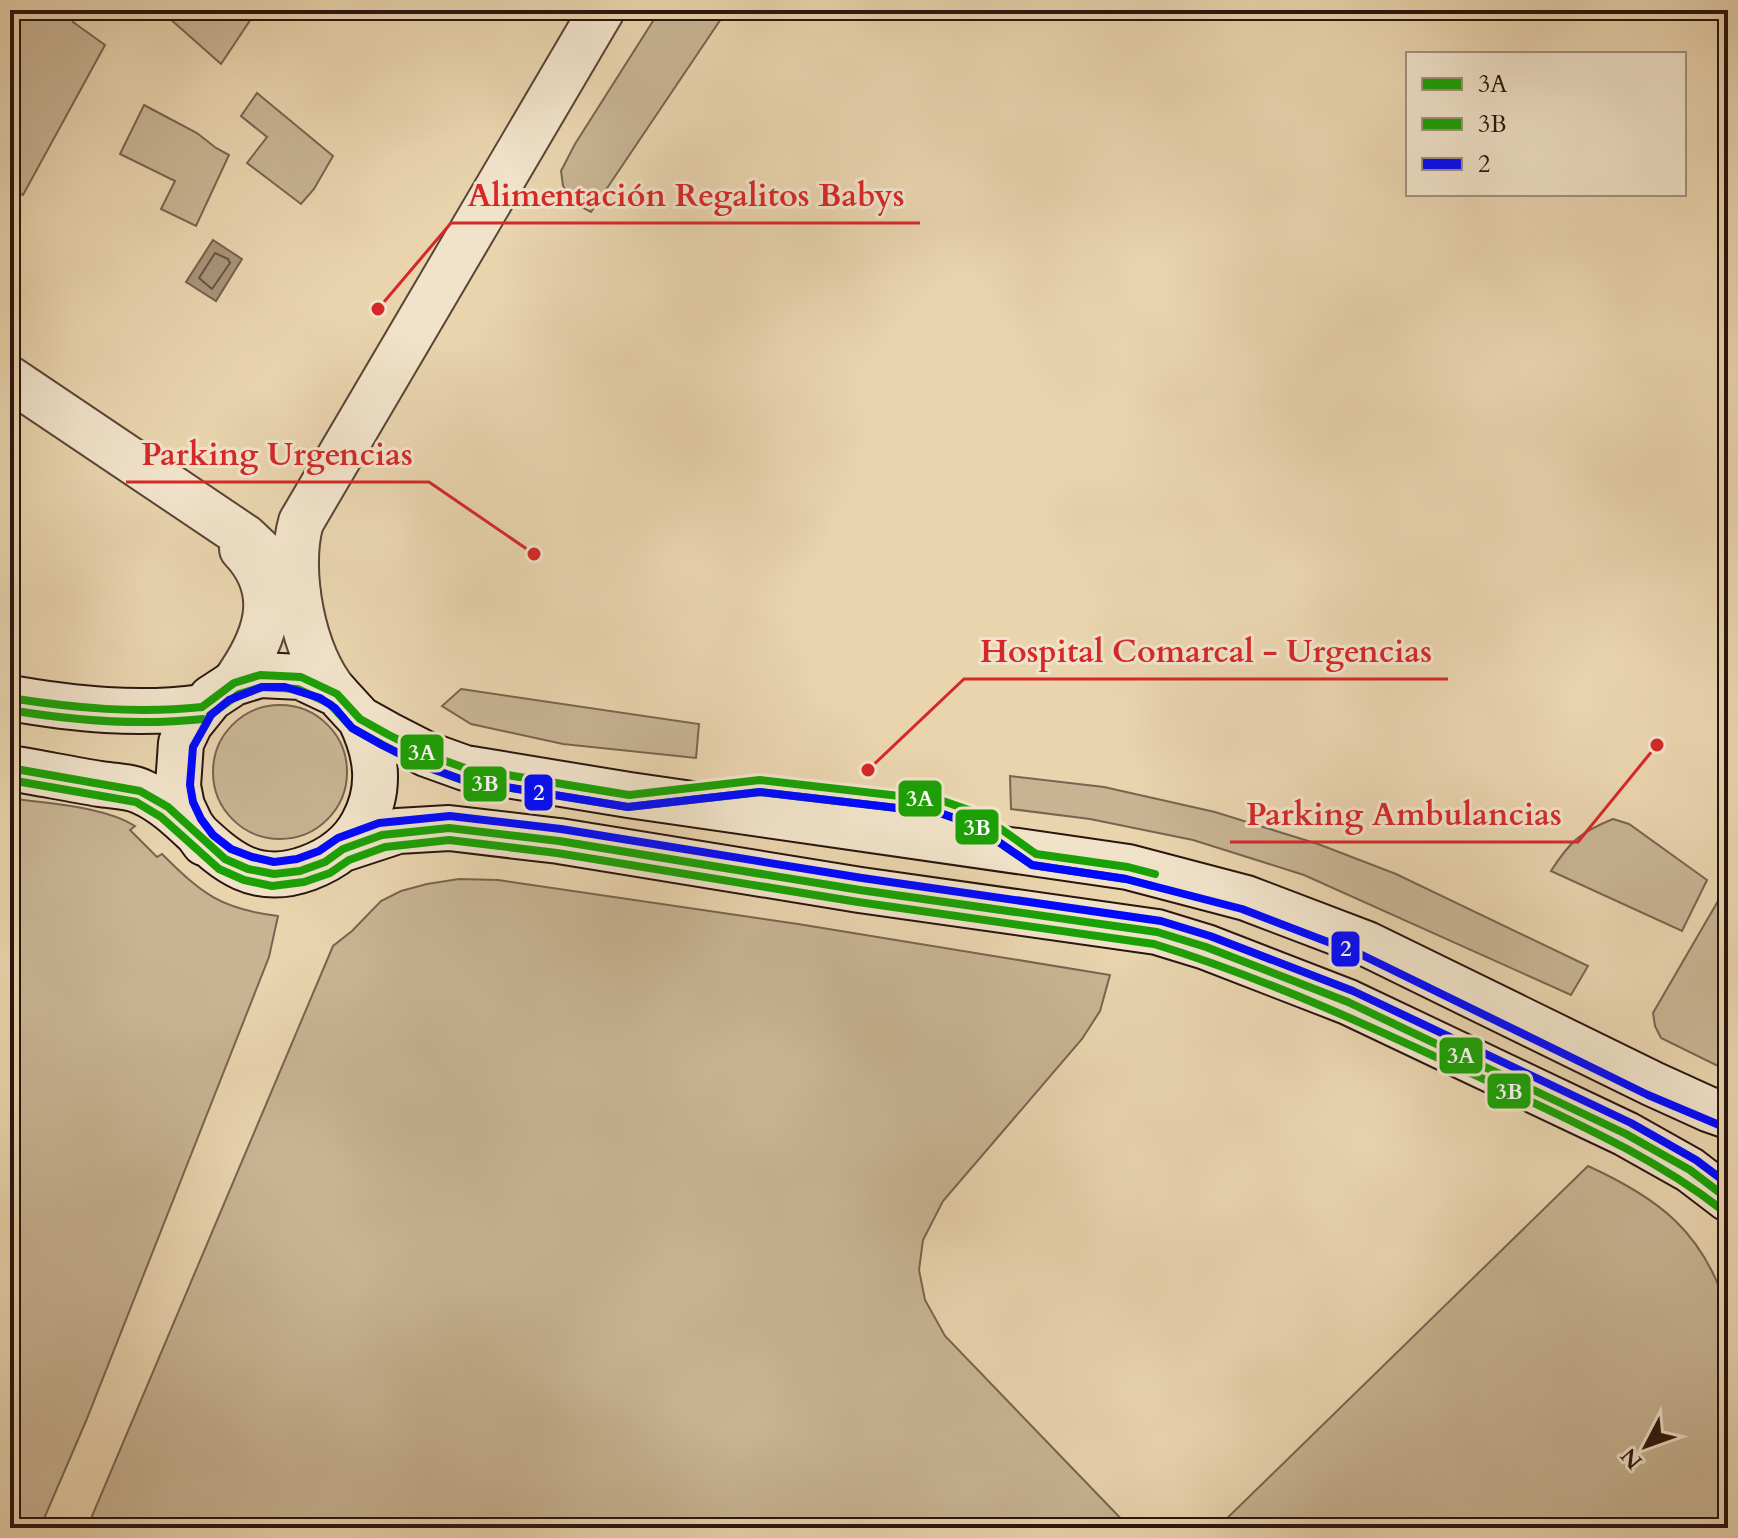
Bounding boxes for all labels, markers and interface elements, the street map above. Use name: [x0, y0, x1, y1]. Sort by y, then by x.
legend: [1406, 52, 1686, 196]
text: 3A: [1478, 68, 1508, 101]
text: 3B: [1478, 108, 1507, 141]
text: 2: [1478, 148, 1490, 181]
callout: Alimentación Regalitos Babys: [451, 167, 920, 223]
text: Alimentación Regalitos Babys: [467, 174, 905, 218]
callout: Parking Urgencias: [126, 426, 429, 482]
text: Parking Urgencias: [141, 433, 413, 477]
callout: Hospital Comarcal - Urgencias: [964, 623, 1448, 679]
text: Hospital Comarcal - Urgencias: [980, 630, 1432, 674]
line badge: 3A: [399, 733, 445, 771]
text: 3A: [408, 738, 436, 768]
line badge: 3B: [462, 765, 508, 803]
text: 3B: [471, 769, 499, 799]
line badge: 2: [523, 773, 554, 812]
text: 2: [533, 778, 545, 808]
line badge: 3A: [897, 779, 943, 818]
text: 3A: [906, 784, 934, 814]
callout: Parking Ambulancias: [1230, 786, 1578, 842]
text: Parking Ambulancias: [1246, 793, 1562, 837]
line badge: 3B: [954, 808, 1000, 846]
text: 3B: [963, 813, 991, 843]
line badge: 2: [1330, 930, 1361, 968]
text: 2: [1340, 934, 1352, 964]
line badge: 3A: [1438, 1036, 1484, 1075]
text: 3A: [1447, 1041, 1475, 1071]
line badge: 3B: [1486, 1072, 1532, 1110]
text: 3B: [1495, 1077, 1523, 1107]
north arrow: [1606, 1406, 1686, 1486]
text: N: [1614, 1441, 1649, 1476]

